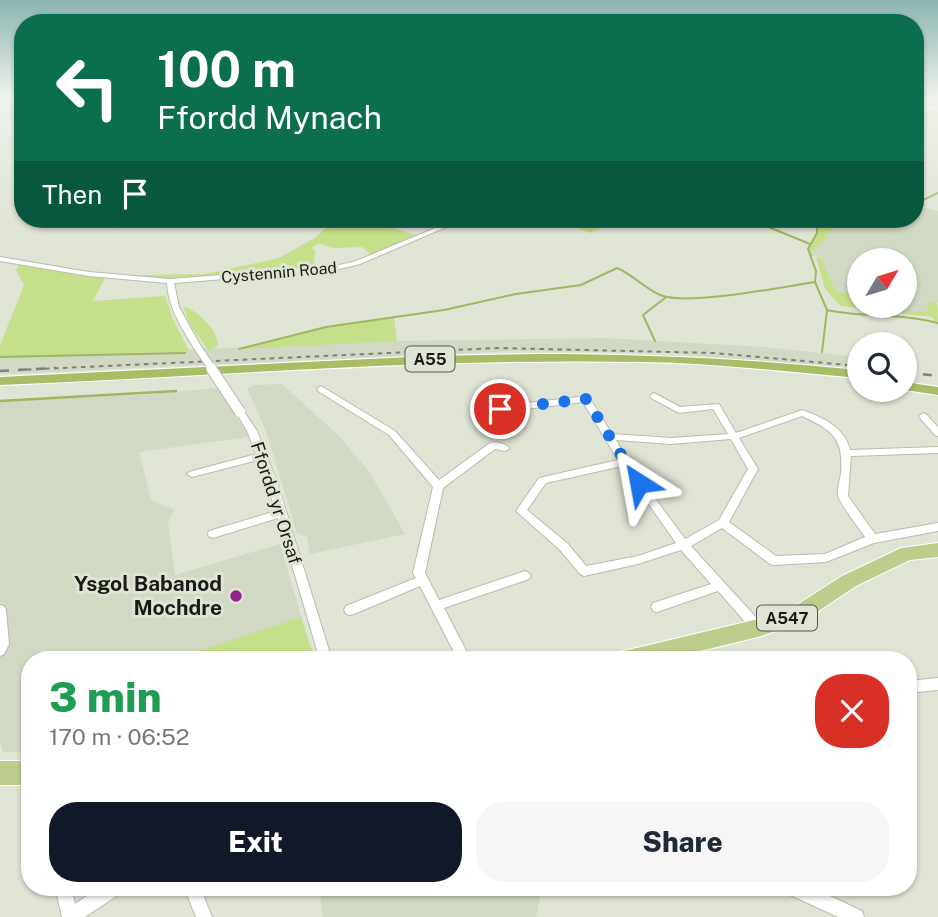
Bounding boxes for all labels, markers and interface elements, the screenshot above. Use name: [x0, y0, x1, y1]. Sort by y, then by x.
text: 100 m: [157, 40, 296, 98]
icon: left: [42, 42, 133, 133]
text: Ffordd Mynach: [157, 99, 382, 136]
icon: arrive: [116, 175, 154, 213]
text: Then: [42, 179, 102, 210]
north arrow: [847, 248, 917, 318]
map controls: [847, 248, 917, 402]
street label: Cystennin Road: [220, 258, 338, 287]
button: search: [847, 332, 917, 402]
road number: A55: [406, 346, 454, 372]
pin: [470, 379, 530, 439]
icon: arrive: [481, 390, 519, 428]
street label: Ffordd yr Orsaf: [247, 439, 306, 567]
position arrow: [602, 446, 676, 520]
place label: Ysgol Babanod Mochdre: [74, 571, 222, 620]
marker: Ysgol Babanod Mochdre: [228, 588, 244, 604]
road number: A547: [757, 606, 817, 631]
text: 3 min: [49, 672, 162, 721]
button: close: [815, 674, 889, 748]
text: 170 m · 06:52: [49, 723, 189, 750]
button: Exit: [49, 802, 462, 882]
button: Share: [476, 802, 889, 882]

